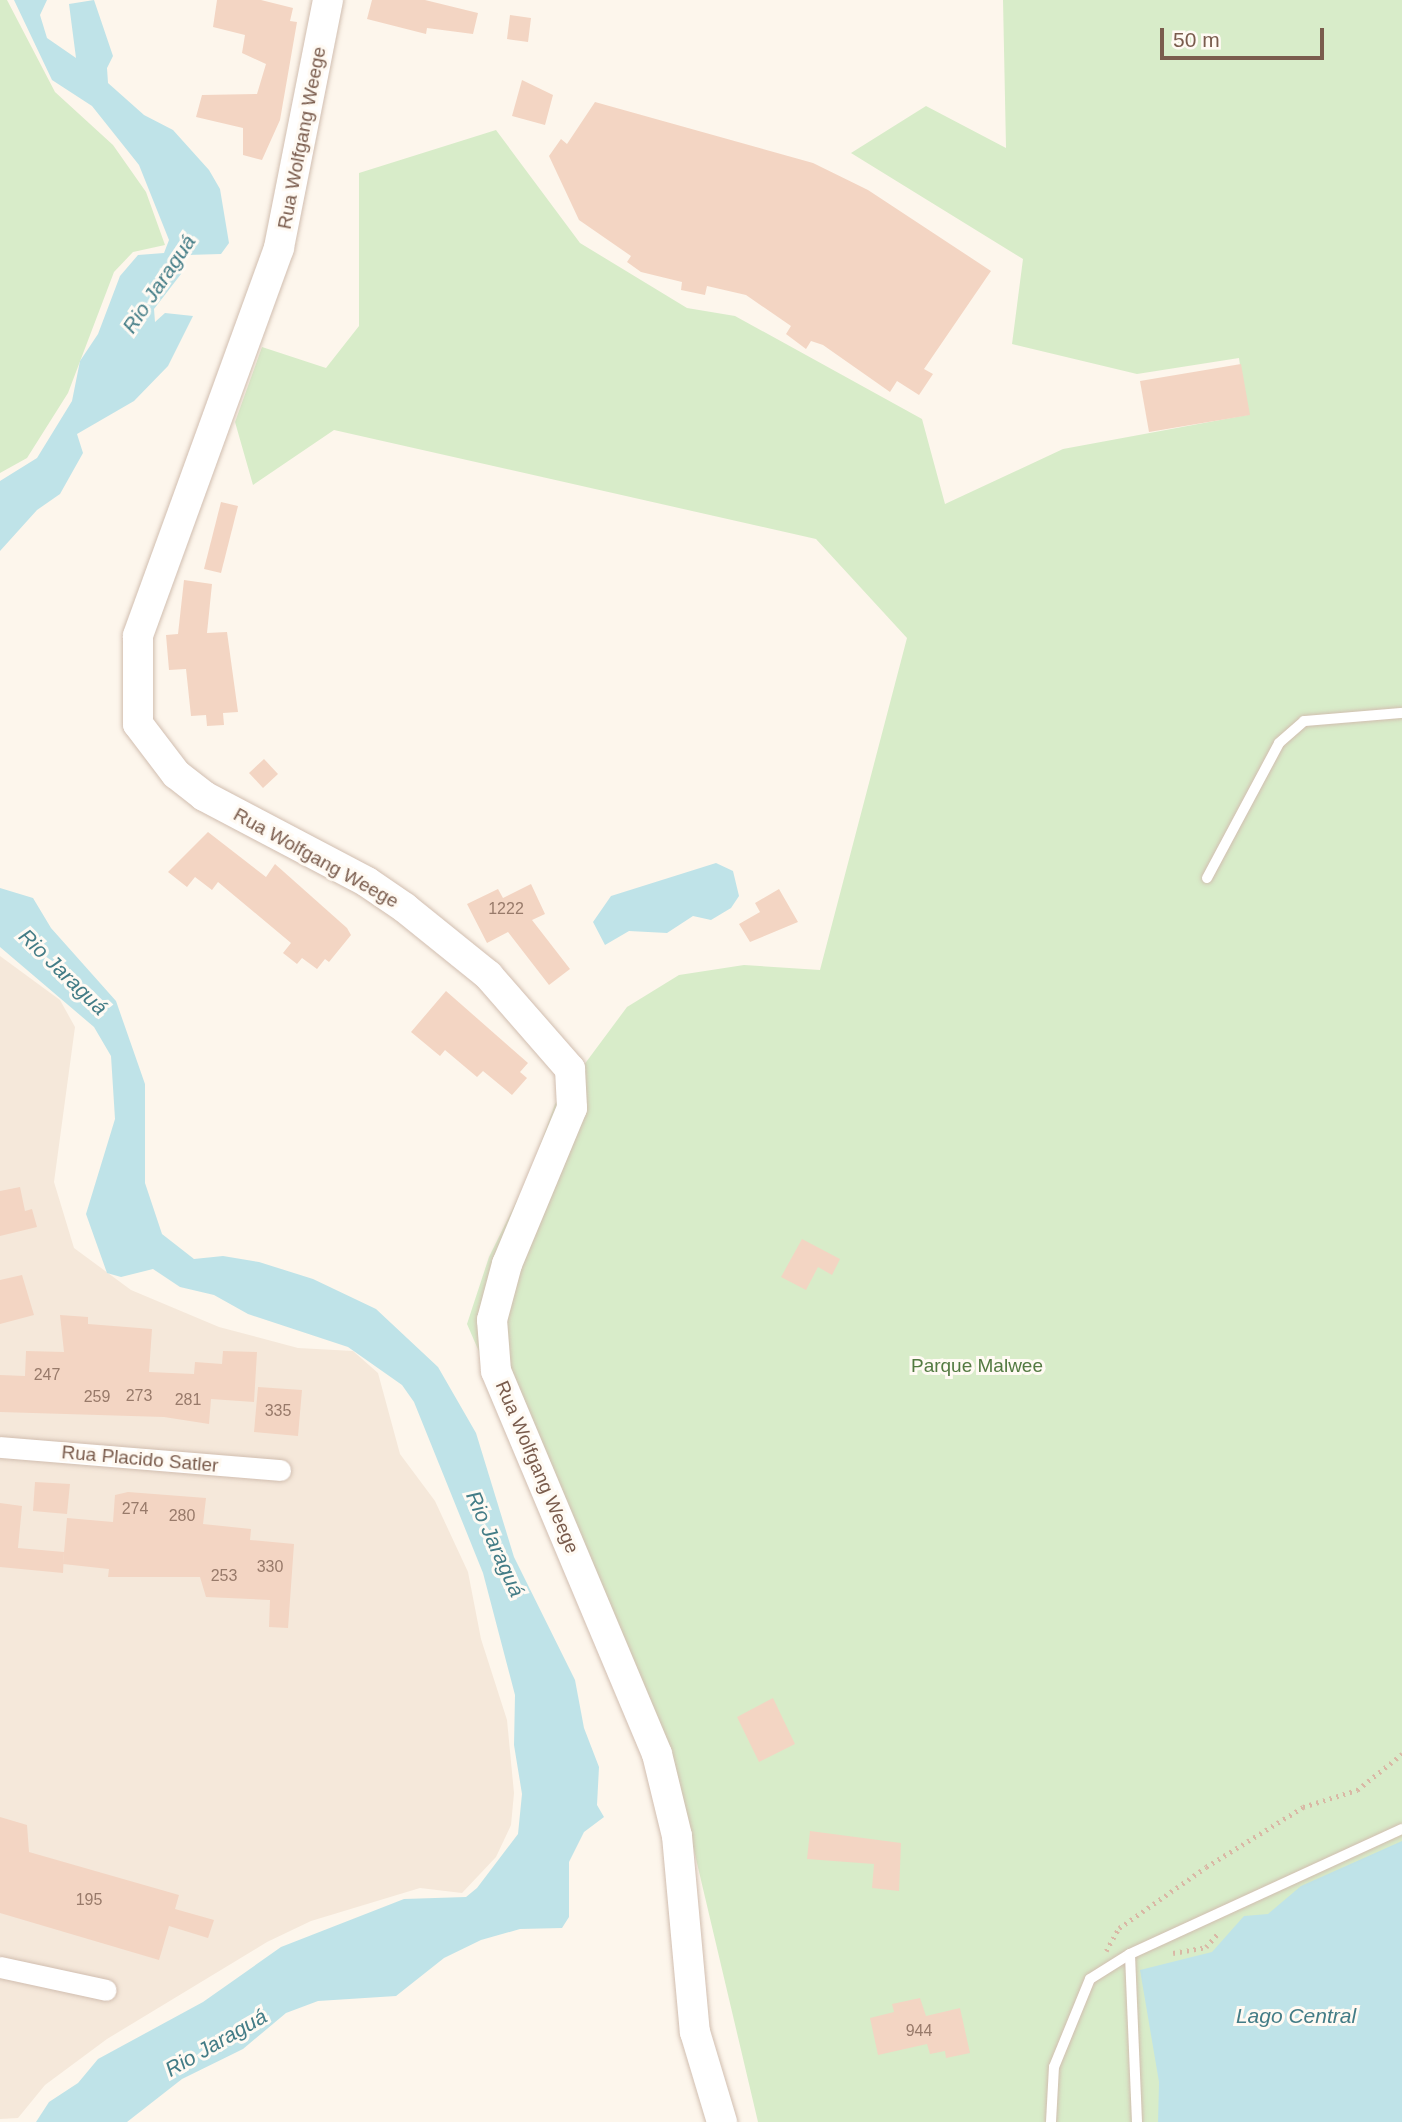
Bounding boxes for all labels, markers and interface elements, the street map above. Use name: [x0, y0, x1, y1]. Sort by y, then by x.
scale bar: [1164, 14, 1328, 58]
text: 50 m: [1173, 28, 1220, 51]
street label: Rua Wolfgang Weege: [273, 45, 331, 231]
water label: Rio Jaraguá: [117, 230, 201, 338]
street label: Rua Wolfgang Weege: [229, 803, 403, 913]
house number: 1222: [488, 899, 524, 919]
water label: Rio Jaraguá: [14, 924, 112, 1020]
park label: Parque Malwee: [911, 1355, 1043, 1377]
house number: 247: [34, 1365, 60, 1385]
street label: Rua Wolfgang Weege: [490, 1377, 584, 1557]
house number: 273: [126, 1386, 152, 1406]
house number: 259: [84, 1387, 110, 1407]
house number: 281: [175, 1390, 201, 1410]
house number: 335: [265, 1401, 291, 1421]
street label: Rua Placido Satler: [61, 1441, 219, 1477]
water label: Rio Jaraguá: [460, 1487, 530, 1601]
house number: 274: [122, 1499, 148, 1519]
house number: 280: [169, 1506, 195, 1526]
house number: 330: [257, 1557, 283, 1577]
house number: 253: [211, 1566, 237, 1586]
house number: 195: [76, 1890, 102, 1910]
water label: Lago Central: [1236, 2003, 1356, 2029]
water label: Rio Jaraguá: [161, 2004, 271, 2082]
house number: 944: [906, 2021, 932, 2041]

